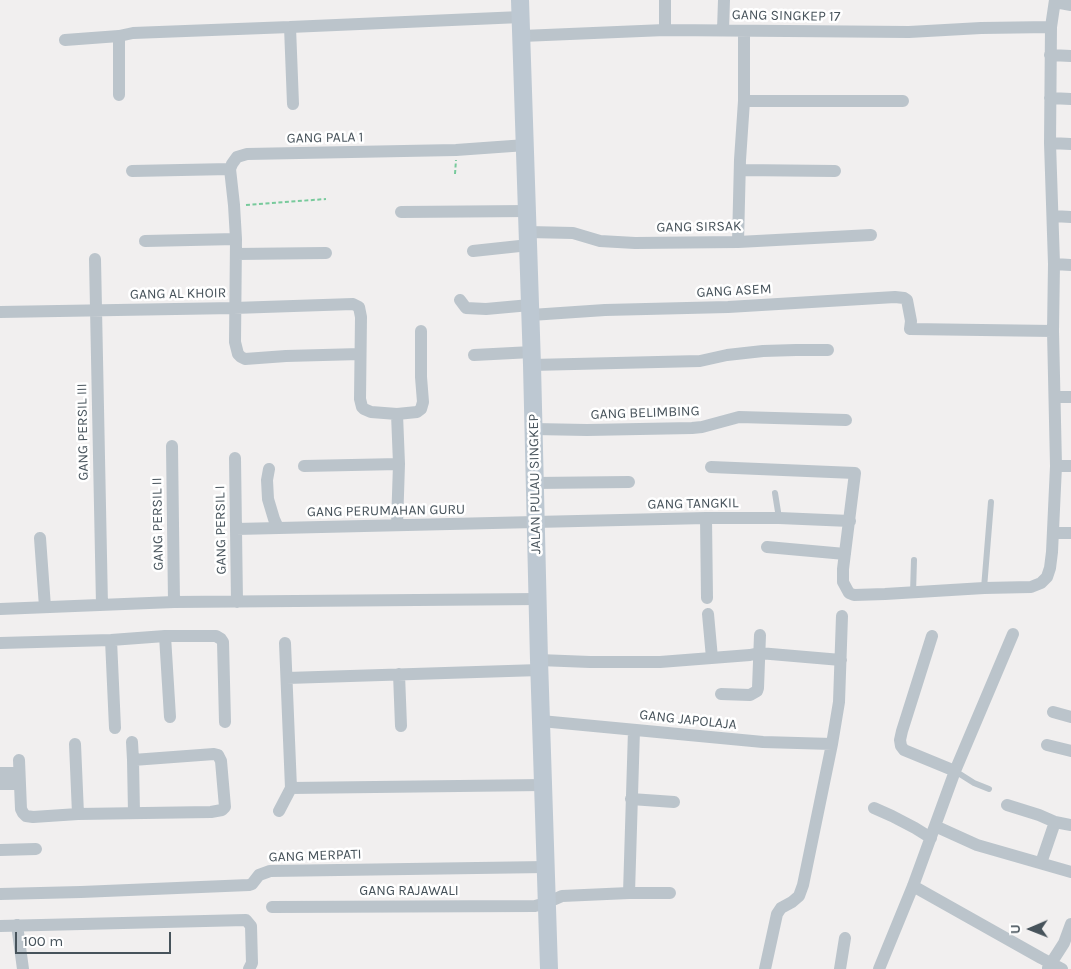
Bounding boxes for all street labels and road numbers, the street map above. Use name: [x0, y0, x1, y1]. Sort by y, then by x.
street label: GANG SINGKEP 17: [732, 7, 840, 25]
street label: GANG PALA 1: [286, 129, 364, 147]
street label: GANG SIRSAK: [656, 218, 742, 236]
street label: GANG ASEM: [696, 281, 772, 301]
street label: GANG AL KHOIR: [130, 285, 226, 303]
street label: GANG PERSIL III: [74, 383, 92, 481]
street label: GANG BELIMBING: [590, 403, 700, 423]
street label: JALAN PULAU SINGKEP: [525, 414, 545, 554]
street label: GANG PERSIL II: [149, 477, 167, 571]
street label: GANG PERSIL I: [212, 485, 230, 575]
street label: GANG TANGKIL: [647, 495, 739, 513]
street label: GANG PERUMAHAN GURU: [307, 501, 465, 521]
street label: GANG JAPOLAJA: [639, 707, 737, 733]
street label: GANG MERPATI: [268, 846, 362, 866]
street label: GANG RAJAWALI: [359, 883, 459, 899]

